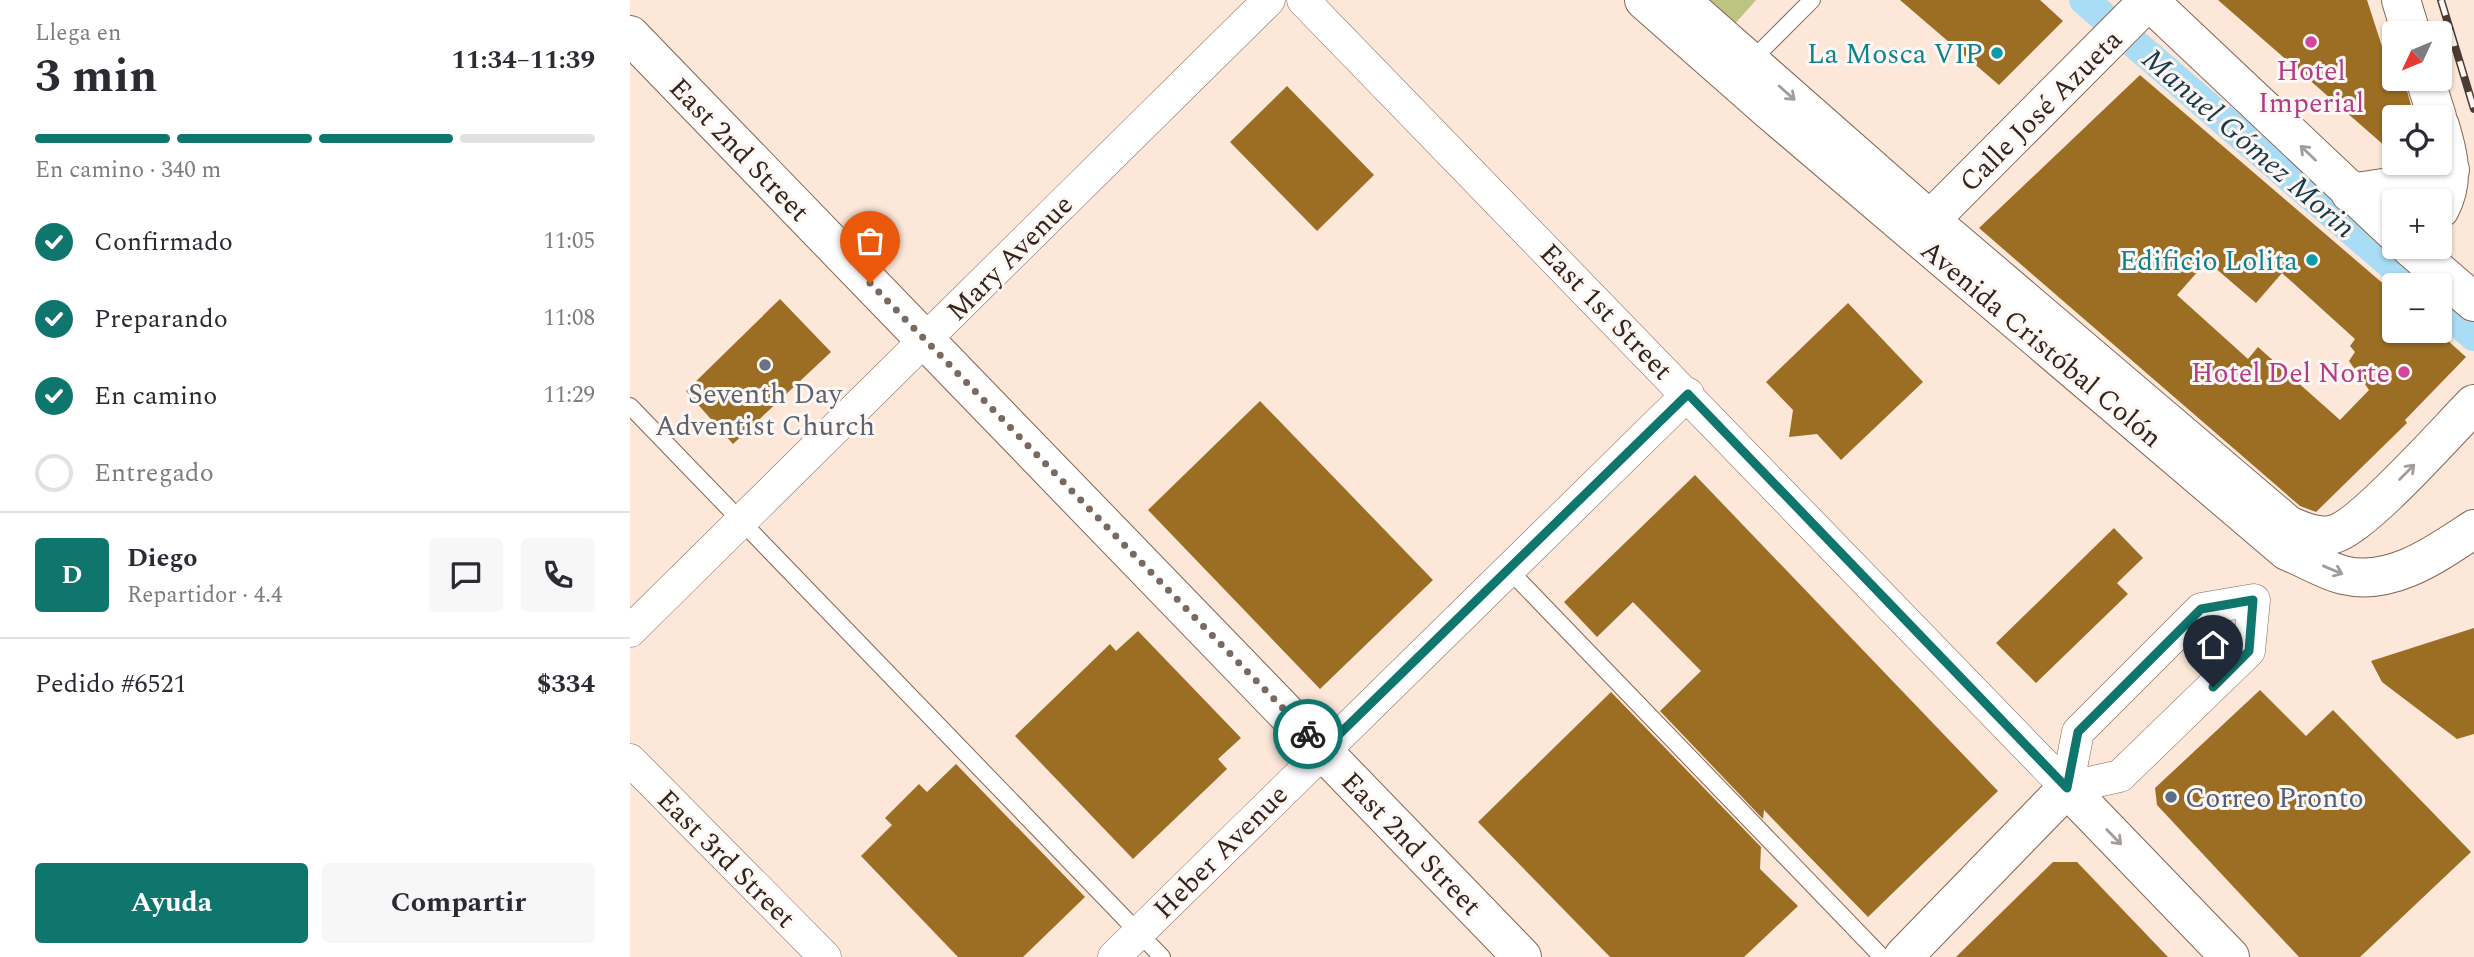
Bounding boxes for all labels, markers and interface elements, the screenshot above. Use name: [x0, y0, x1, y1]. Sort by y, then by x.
text: Llega en: [35, 16, 121, 51]
street label: Calle José Azueta: [1950, 19, 2133, 203]
north arrow: [2382, 21, 2452, 91]
map controls: [2382, 21, 2452, 343]
place label: La Mosca VIP: [1807, 33, 1983, 76]
marker: Hotel Imperial: [2303, 34, 2319, 50]
water label: Manuel Gómez Morin: [2131, 37, 2366, 250]
text: 11:34–11:39: [451, 40, 595, 80]
text: 3 min: [35, 42, 157, 112]
marker: La Mosca VIP: [1989, 45, 2005, 61]
place label: Hotel Imperial: [2258, 50, 2364, 125]
street label: East 2nd Street: [658, 68, 819, 232]
one-way arrow: [1778, 85, 1796, 101]
button: locate: [2382, 105, 2452, 175]
one-way arrow: [2300, 144, 2317, 161]
text: En camino · 340 m: [35, 153, 221, 188]
street label: Mary Avenue: [937, 185, 1083, 331]
button: +: [2382, 189, 2452, 259]
pin: [840, 211, 900, 283]
text: Confirmado: [94, 222, 233, 262]
icon: bag: [851, 222, 889, 260]
icon: check: [35, 223, 73, 261]
text: 11:05: [543, 224, 595, 259]
street label: Avenida Cristóbal Colón: [1910, 230, 2172, 459]
street label: East 1st Street: [1529, 233, 1683, 391]
place label: Edificio Lolita: [2119, 240, 2298, 283]
marker: Edificio Lolita: [2304, 252, 2320, 268]
button: −: [2382, 273, 2452, 343]
text: Preparando: [94, 299, 228, 339]
icon: check: [35, 300, 73, 338]
text: 11:08: [543, 301, 595, 336]
place label: Hotel Del Norte: [2191, 352, 2390, 395]
marker: Seventh Day Adventist Church: [757, 357, 773, 373]
marker: Hotel Del Norte: [2396, 364, 2412, 380]
place label: Seventh Day Adventist Church: [655, 373, 875, 448]
text: En camino: [94, 376, 217, 416]
icon: check: [35, 377, 73, 415]
text: 11:29: [543, 378, 595, 413]
text: Entregado: [94, 453, 214, 493]
one-way arrow: [2398, 464, 2415, 481]
text: Diego: [127, 538, 198, 578]
button: chat: [429, 538, 503, 612]
button: phone: [521, 538, 595, 612]
text: D: [62, 555, 82, 595]
one-way arrow: [2321, 565, 2343, 578]
text: Repartidor · 4.4: [127, 578, 283, 613]
pin: [2183, 615, 2243, 687]
icon: home: [2194, 626, 2232, 664]
text: Pedido #6521: [35, 664, 186, 704]
text: $334: [537, 664, 595, 704]
courier: [1273, 699, 1343, 769]
icon: bike: [1289, 715, 1327, 753]
street label: East 2nd Street: [1330, 762, 1491, 926]
street label: Heber Avenue: [1144, 775, 1299, 930]
place label: Correo Pronto: [2185, 777, 2364, 820]
street label: East 3rd Street: [646, 780, 806, 939]
marker: Correo Pronto: [2163, 789, 2179, 805]
one-way arrow: [2106, 828, 2123, 845]
button: Ayuda: [35, 863, 308, 943]
button: Compartir: [322, 863, 595, 943]

